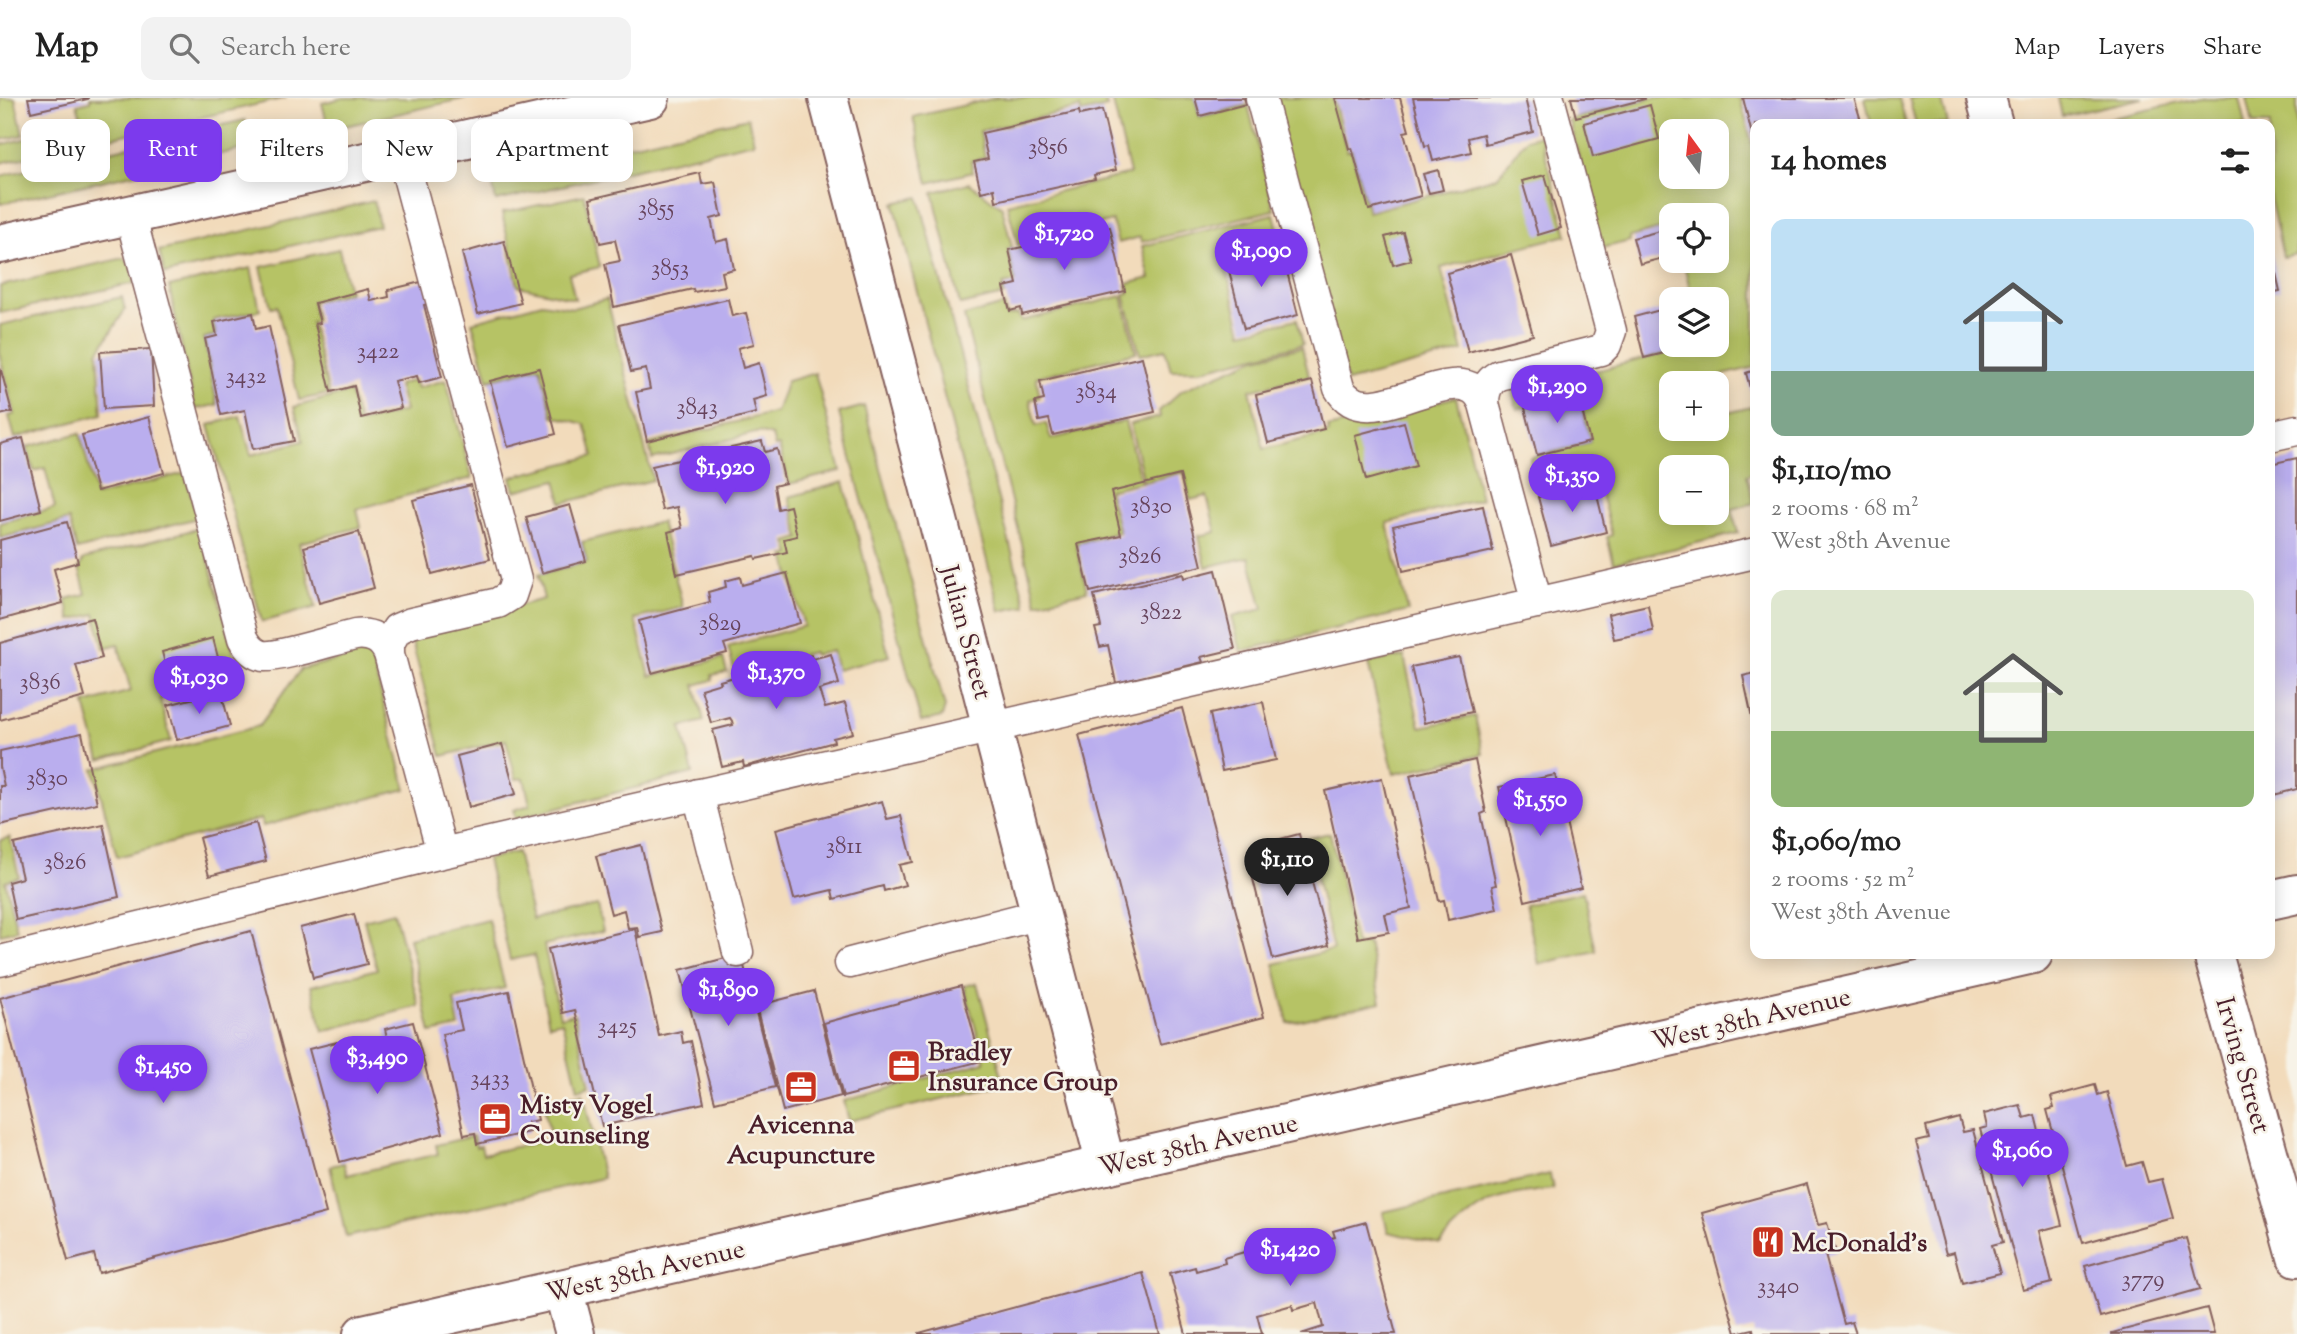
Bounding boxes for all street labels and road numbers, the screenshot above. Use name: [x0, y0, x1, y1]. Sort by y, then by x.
street label: Julian Street: [928, 560, 1000, 704]
street label: West 38th Avenue: [1648, 980, 1855, 1061]
street label: Irving Street: [2205, 993, 2279, 1138]
street label: West 38th Avenue: [1095, 1106, 1302, 1187]
street label: West 38th Avenue: [542, 1232, 749, 1313]

